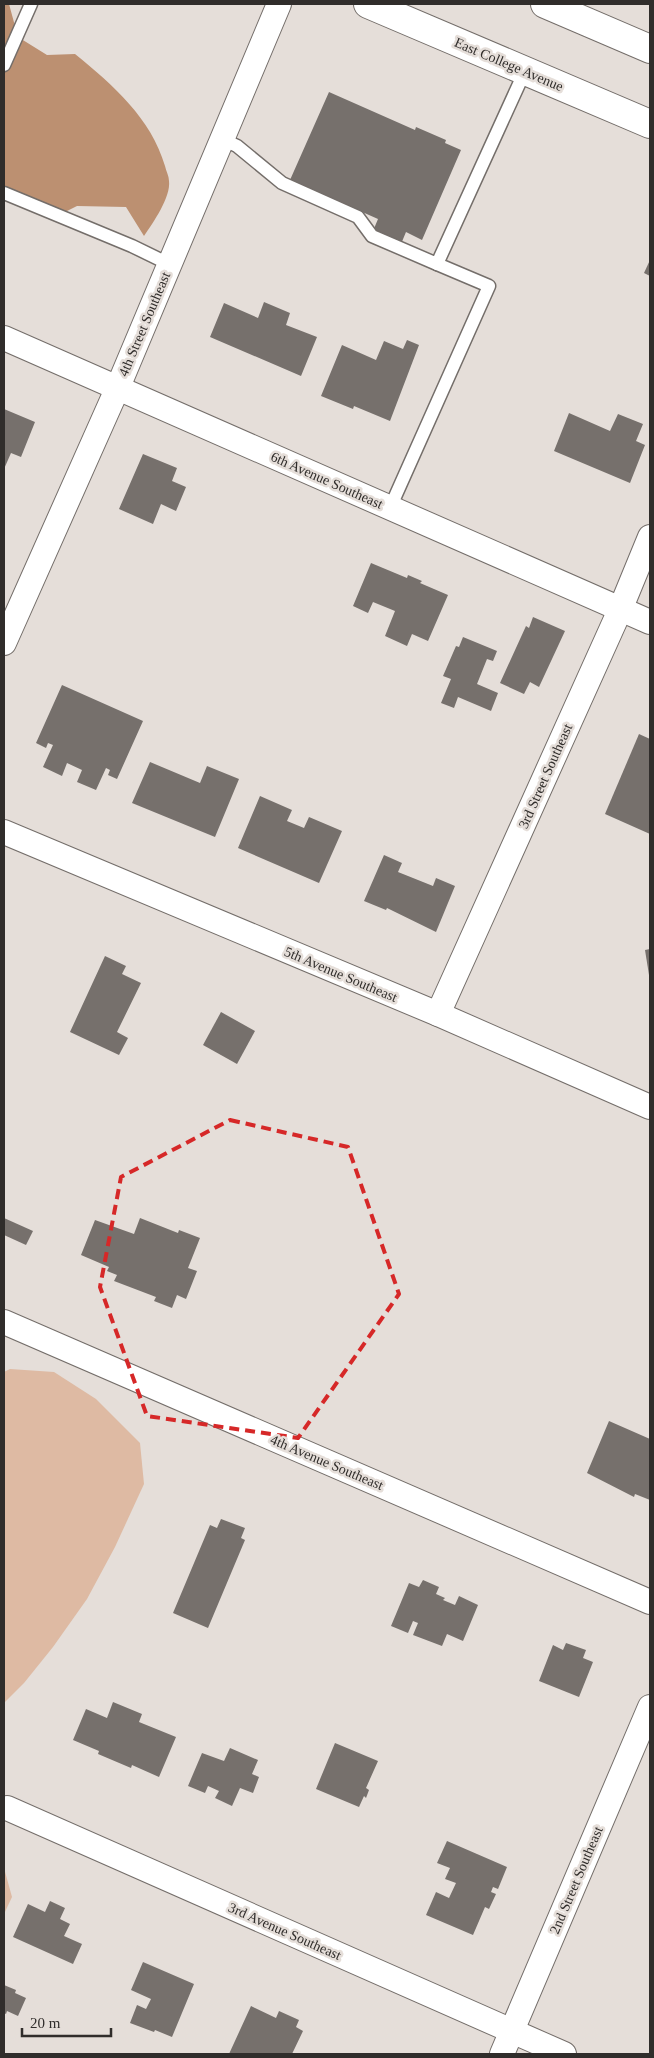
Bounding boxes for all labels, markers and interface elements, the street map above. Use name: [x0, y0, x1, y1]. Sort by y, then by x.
street label: East College Avenue: [452, 35, 565, 94]
street label: 4th Street Southeast: [116, 270, 173, 379]
street label: 6th Avenue Southeast: [268, 449, 385, 512]
street label: 3rd Street Southeast: [516, 722, 575, 831]
street label: 5th Avenue Southeast: [282, 944, 400, 1005]
street label: 4th Avenue Southeast: [268, 1432, 386, 1493]
street label: 2nd Street Southeast: [547, 1824, 606, 1936]
street label: 3rd Avenue Southeast: [226, 1900, 344, 1963]
scale bar: [22, 2006, 111, 2038]
text: 20 m: [30, 2015, 61, 2031]

